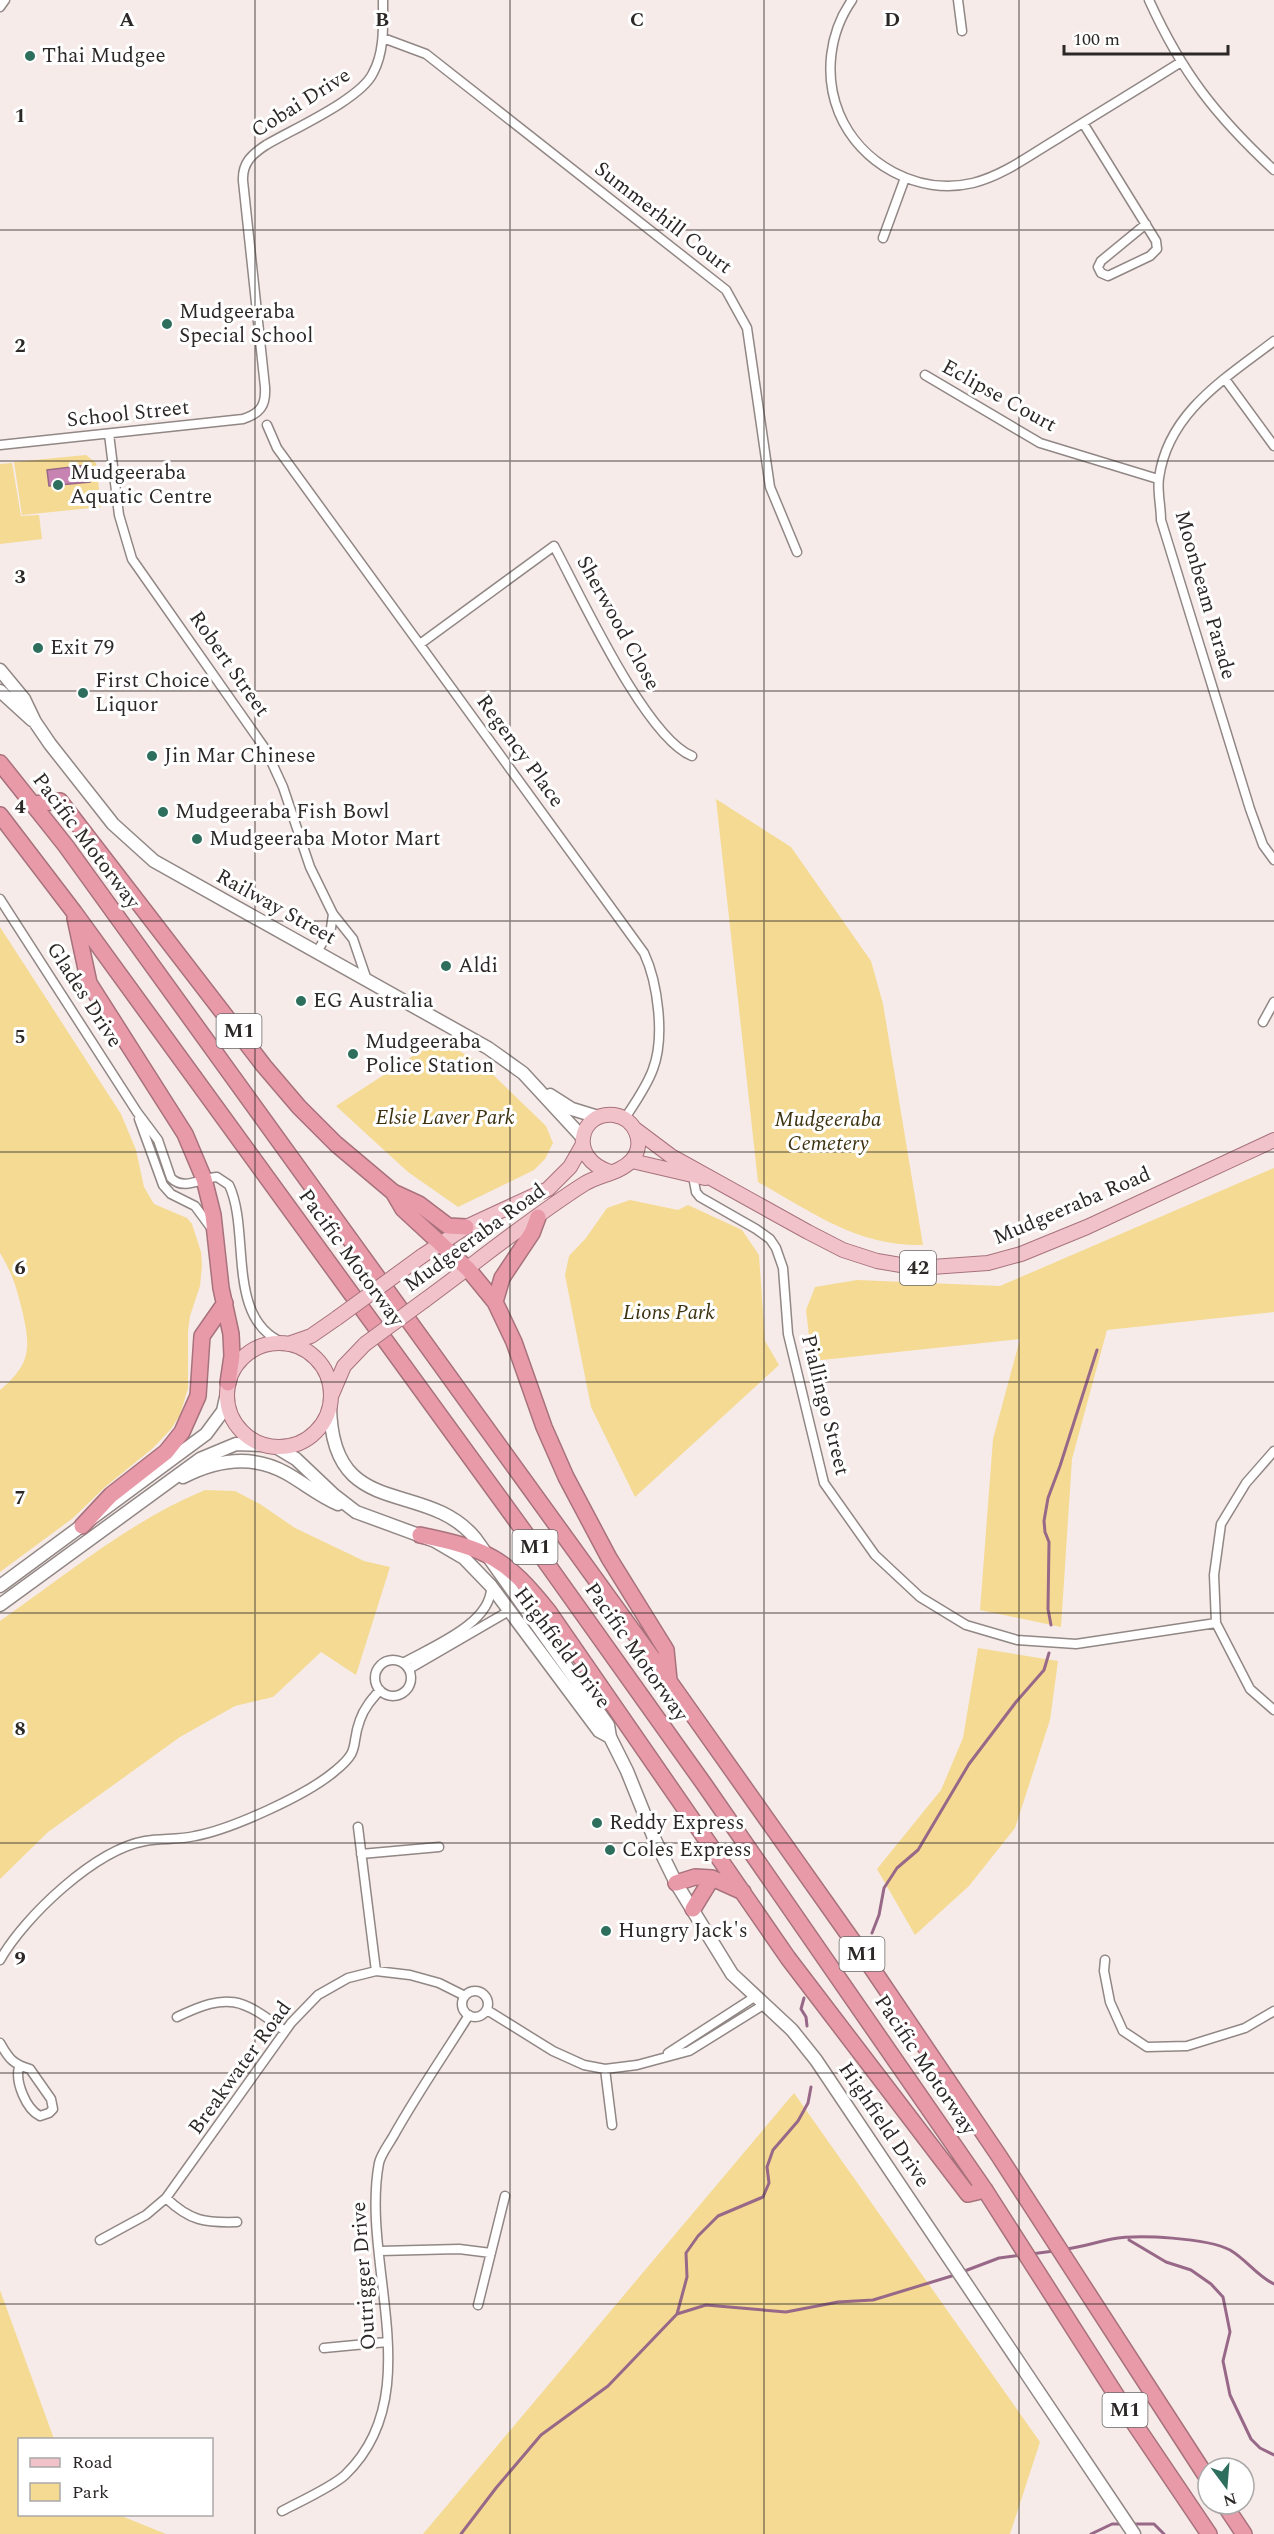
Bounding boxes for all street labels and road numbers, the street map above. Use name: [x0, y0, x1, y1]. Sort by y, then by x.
street label: Cobai Drive: [245, 60, 357, 146]
street label: Summerhill Court: [587, 154, 739, 282]
street label: Eclipse Court: [936, 351, 1062, 441]
street label: School Street: [65, 392, 191, 436]
street label: Moonbeam Parade: [1166, 507, 1244, 683]
street label: Sherwood Close: [568, 550, 668, 696]
street label: Robert Street: [181, 604, 277, 724]
street label: Regency Place: [468, 688, 572, 814]
street label: Pacific Motorway: [24, 766, 149, 917]
street label: Railway Street: [210, 861, 342, 953]
street label: Glades Drive: [38, 936, 130, 1054]
road number: M1: [216, 1014, 262, 1048]
street label: Mudgeeraba Road: [988, 1158, 1156, 1254]
street label: Mudgeeraba Road: [397, 1175, 553, 1301]
street label: Pacific Motorway: [290, 1182, 413, 1334]
road number: 42: [900, 1251, 936, 1285]
street label: Piallingo Street: [792, 1331, 858, 1479]
road number: M1: [512, 1530, 558, 1564]
street label: Pacific Motorway: [576, 1576, 697, 1729]
street label: Highfield Drive: [505, 1580, 619, 1716]
road number: M1: [840, 1937, 884, 1971]
street label: Pacific Motorway: [866, 1988, 985, 2143]
street label: Breakwater Road: [180, 1994, 300, 2142]
street label: Highfield Drive: [830, 2056, 938, 2194]
street label: Outrigger Drive: [343, 2201, 385, 2351]
road number: M1: [1102, 2393, 1148, 2427]

